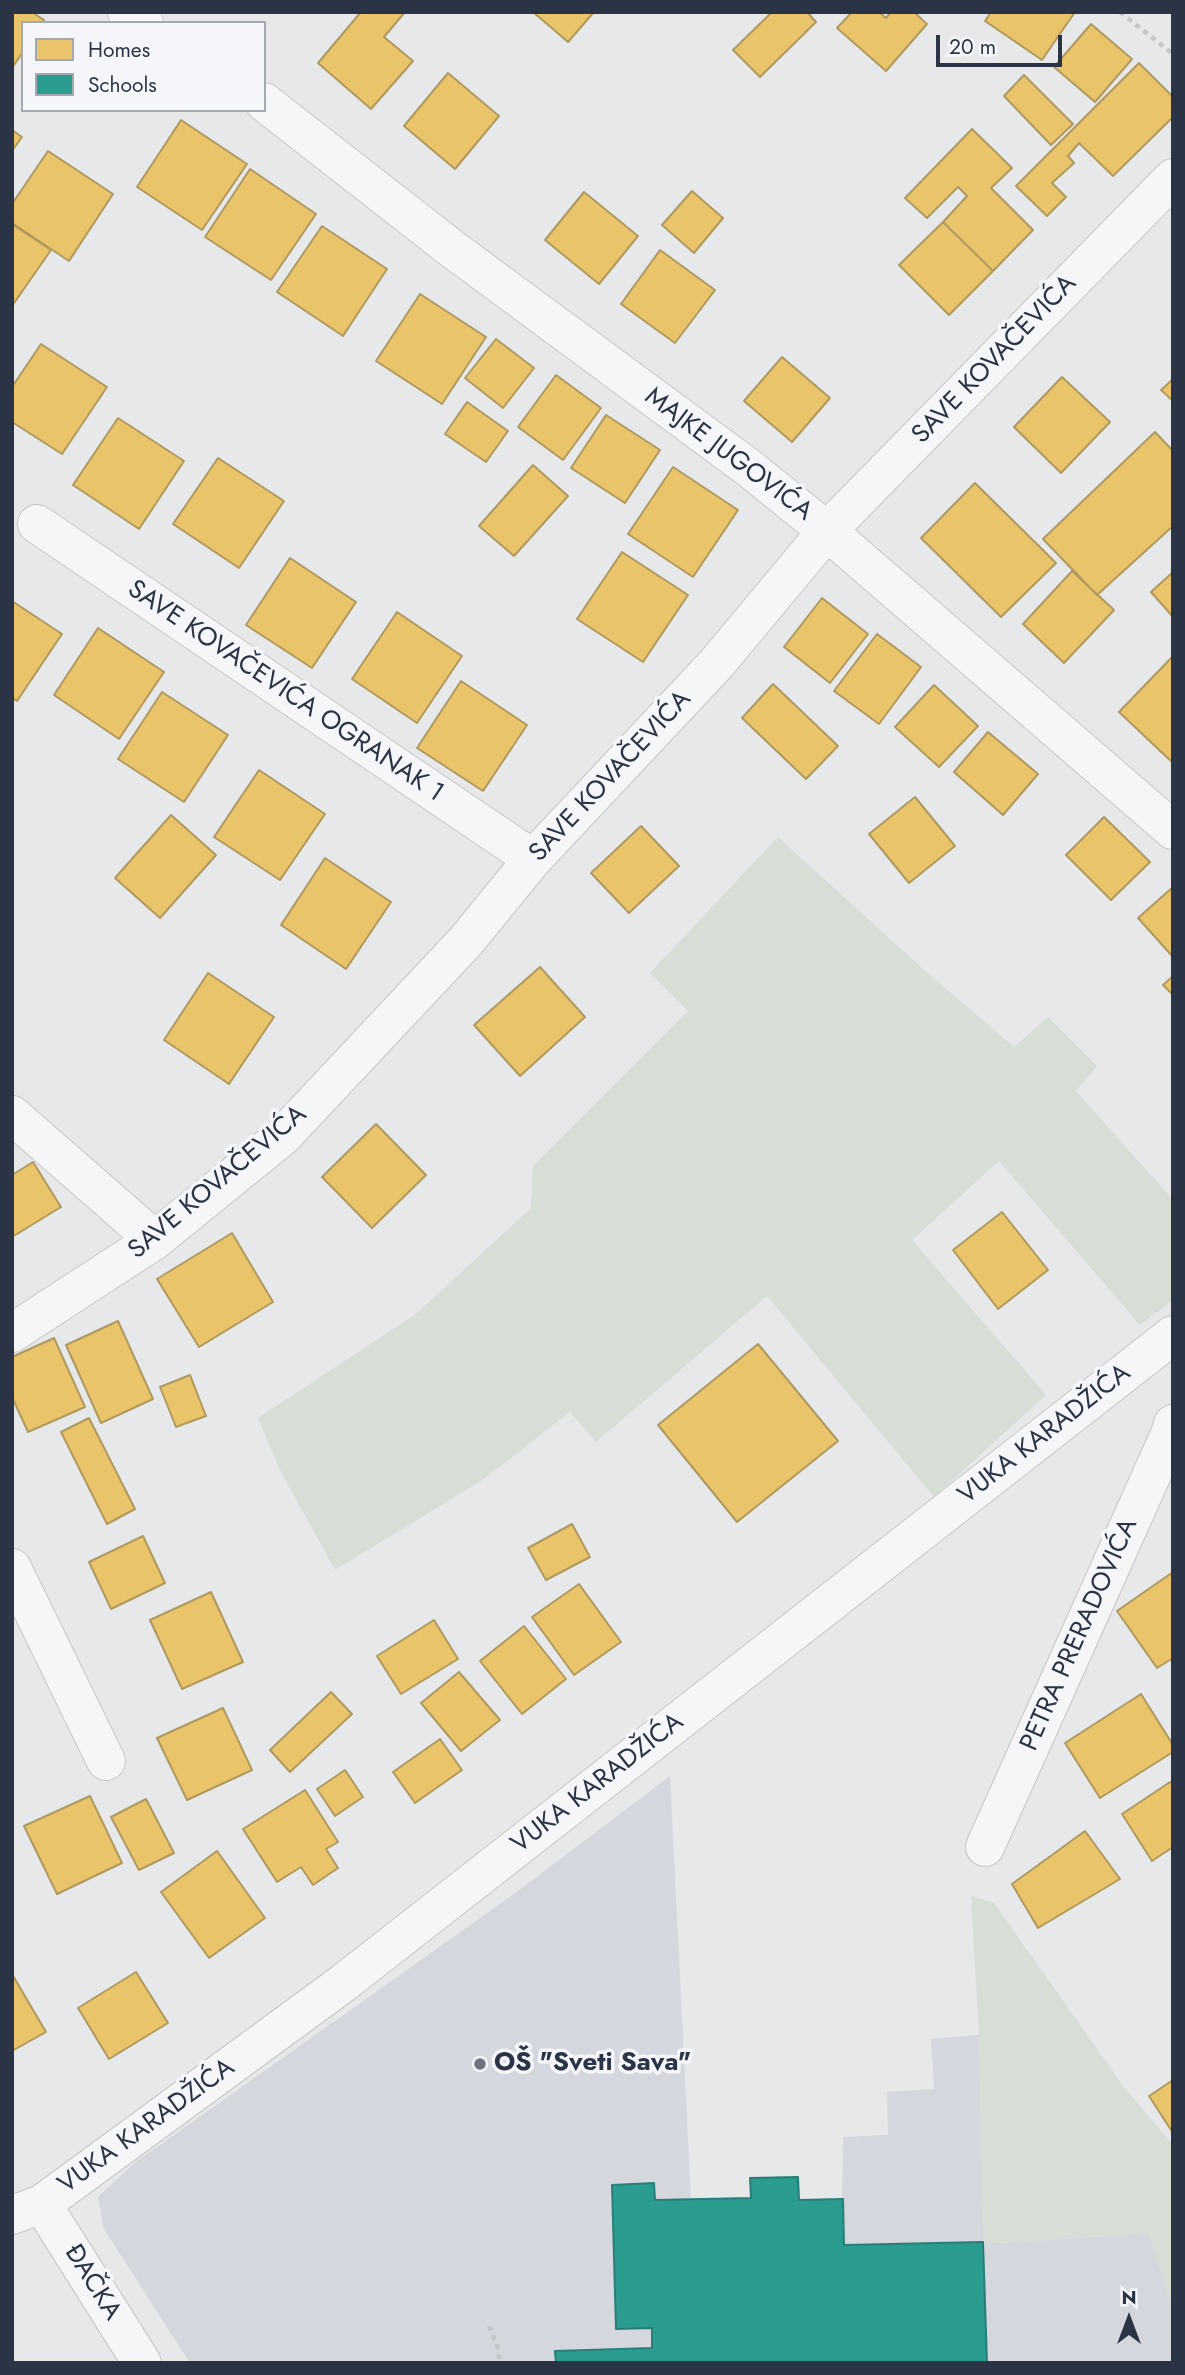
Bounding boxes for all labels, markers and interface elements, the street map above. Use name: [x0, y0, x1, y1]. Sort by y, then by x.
legend: [21, 21, 266, 112]
scale bar: [940, 21, 1066, 65]
text: 20 m: [949, 32, 996, 62]
text: Homes: [88, 35, 150, 65]
text: Schools: [88, 70, 157, 100]
street label: SAVE KOVAČEVIĆA: [906, 269, 1084, 451]
street label: MAJKE JUGOVIĆA: [638, 382, 818, 528]
street label: SAVE KOVAČEVIĆA OGRANAK 1: [121, 574, 449, 810]
street label: SAVE KOVAČEVIĆA: [524, 685, 698, 869]
street label: SAVE KOVAČEVIĆA: [123, 1099, 313, 1267]
street label: VUKA KARADŽIĆA: [953, 1358, 1137, 1512]
street label: PETRA PRERADOVIĆA: [1015, 1514, 1145, 1756]
street label: VUKA KARADŽIĆA: [506, 1707, 690, 1861]
place label: OŠ "Sveti Sava": [494, 2048, 691, 2080]
street label: VUKA KARADŽIĆA: [53, 2053, 241, 2201]
marker: OŠ "Sveti Sava": [472, 2056, 488, 2072]
street label: ĐAČKA: [57, 2240, 127, 2326]
north arrow: [1094, 2284, 1164, 2354]
text: N: [1121, 2284, 1137, 2311]

